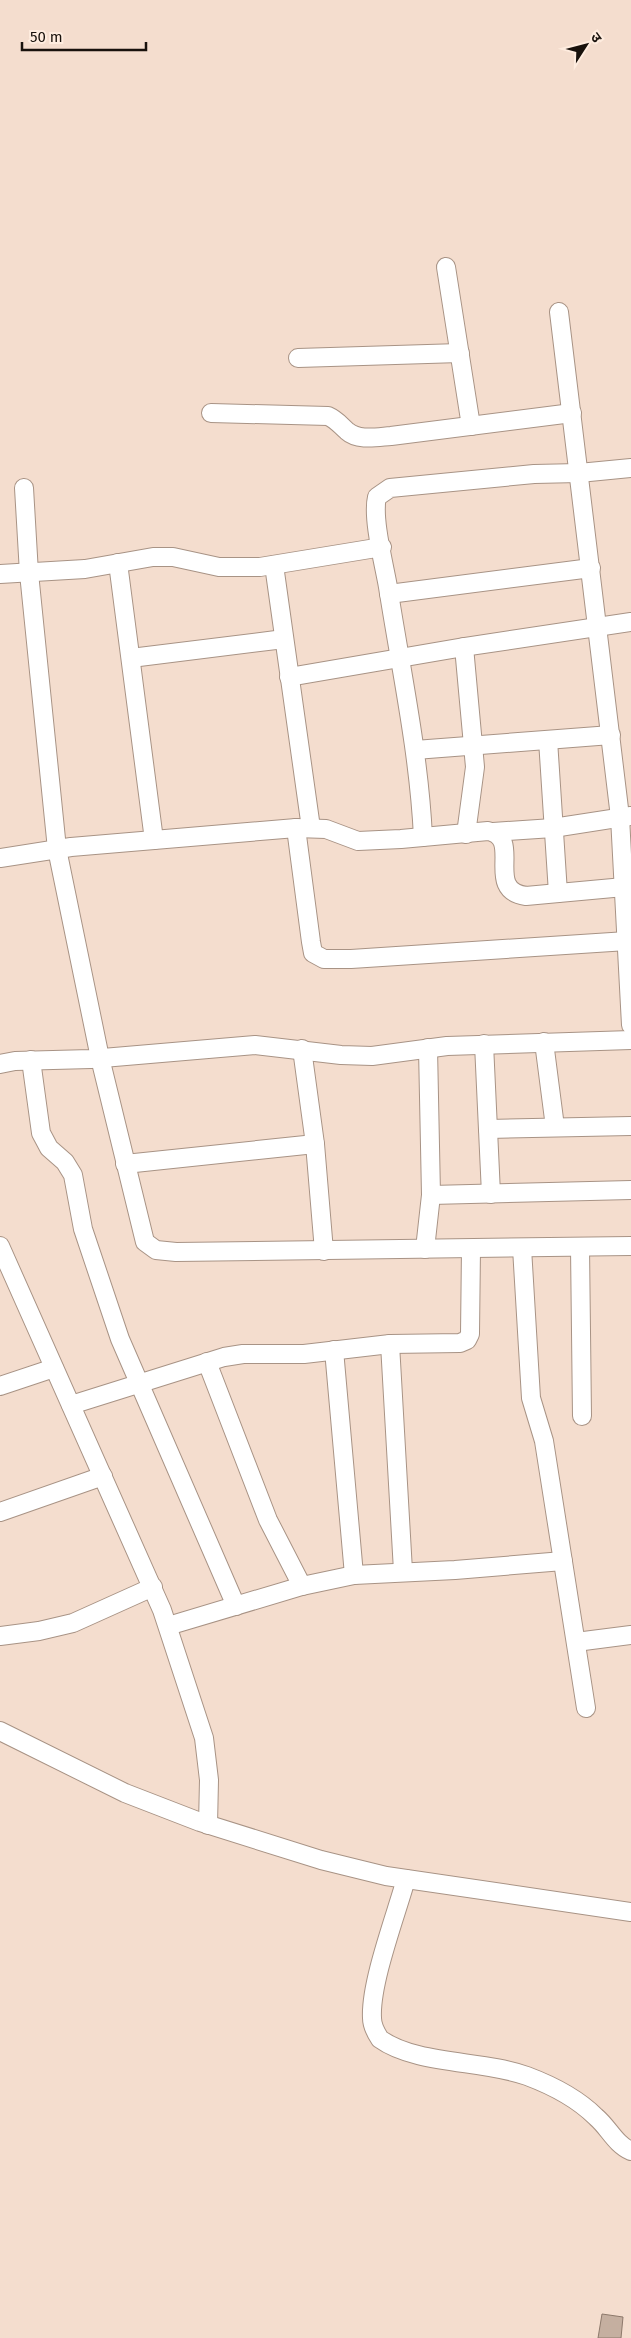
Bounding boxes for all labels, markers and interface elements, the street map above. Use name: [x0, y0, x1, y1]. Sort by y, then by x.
scale bar: [22, 20, 146, 52]
north arrow: [561, 20, 611, 70]
text: 50 m: [30, 28, 63, 46]
text: उ: [587, 29, 606, 47]

